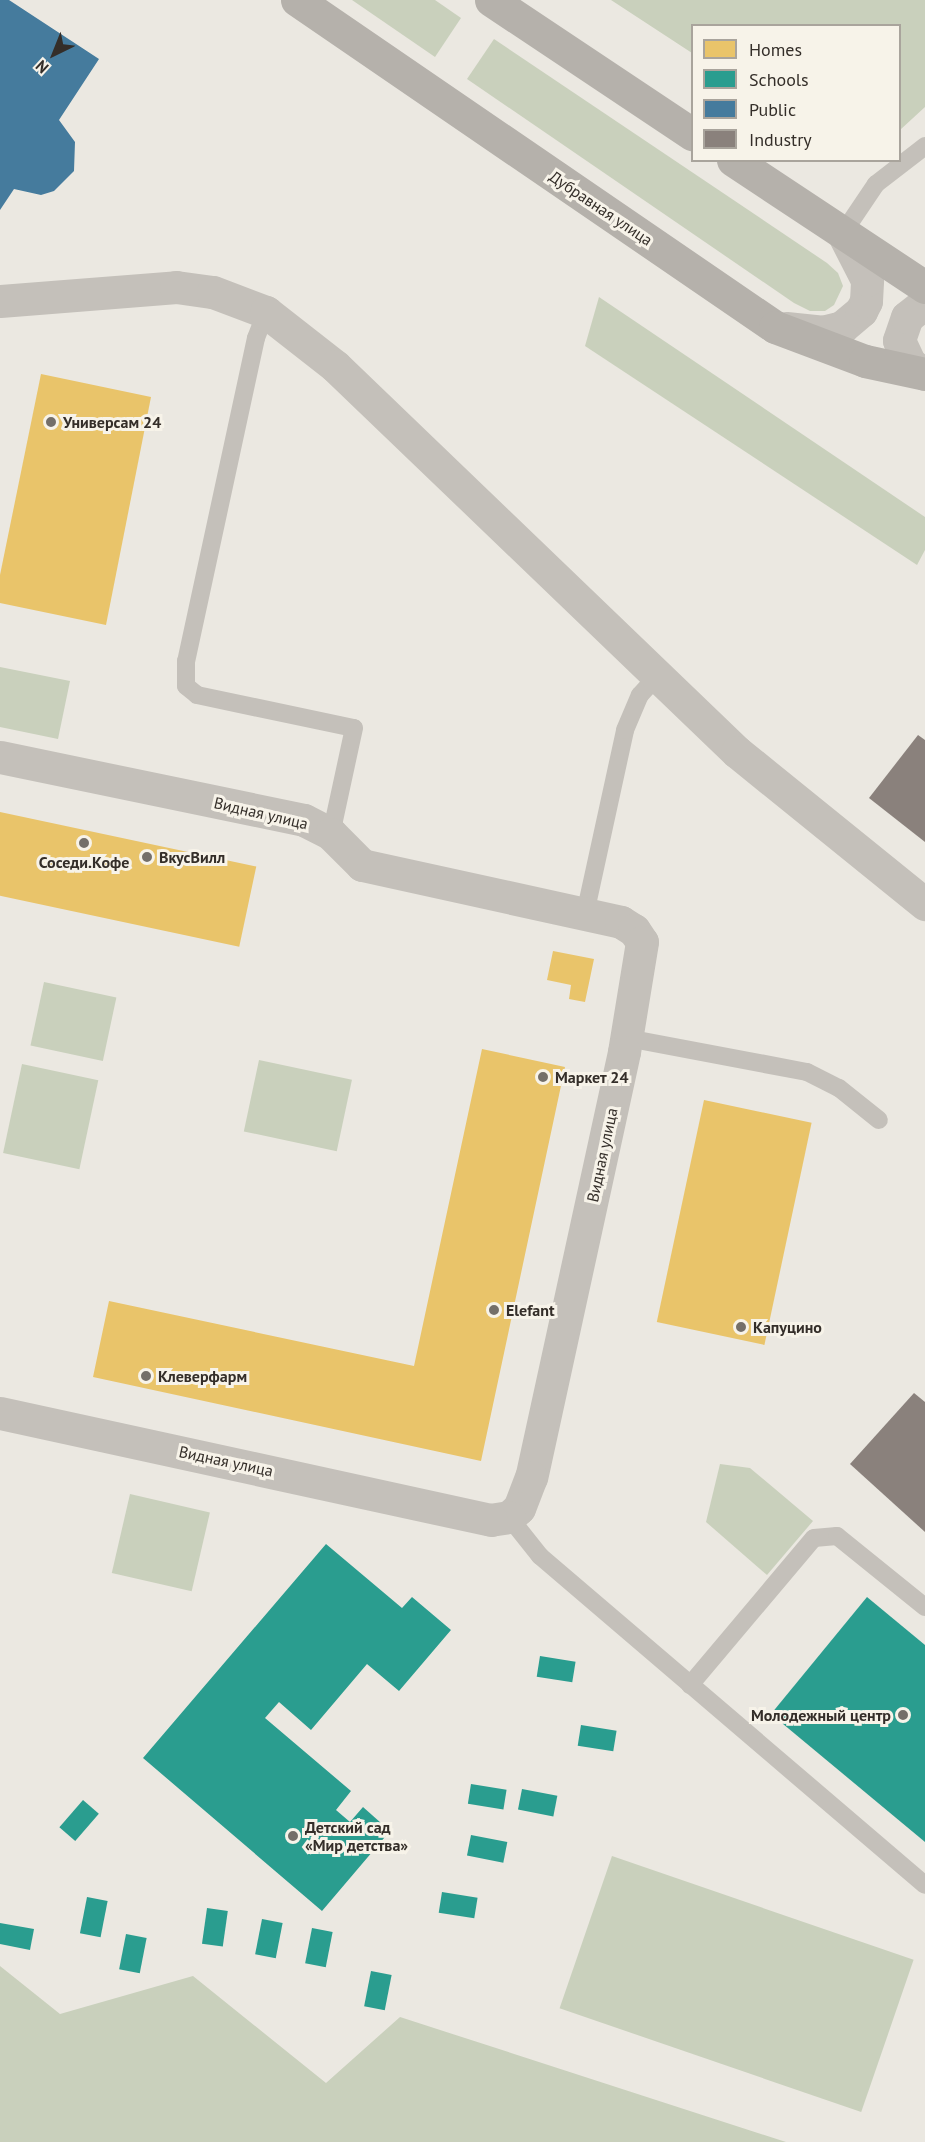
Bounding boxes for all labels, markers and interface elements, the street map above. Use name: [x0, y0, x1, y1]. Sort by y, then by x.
north arrow: [24, 24, 84, 84]
legend: [691, 24, 901, 162]
text: Homes: [749, 38, 802, 61]
text: N: [31, 56, 52, 78]
text: Schools: [749, 68, 809, 91]
text: Public: [749, 98, 796, 121]
text: Industry: [749, 128, 812, 151]
street label: Дубравная улица: [546, 166, 656, 250]
place label: Универсам 24: [63, 412, 161, 432]
marker: Универсам 24: [44, 415, 58, 429]
street label: Видная улица: [212, 793, 310, 833]
marker: Соседи.Кофе: [77, 836, 91, 850]
place label: ВкусВилл: [159, 847, 225, 867]
marker: ВкусВилл: [140, 850, 154, 864]
place label: Соседи.Кофе: [39, 852, 129, 872]
place label: Маркет 24: [555, 1067, 629, 1087]
marker: Маркет 24: [536, 1070, 550, 1084]
street label: Видная улица: [583, 1106, 621, 1204]
place label: Elefant: [506, 1300, 555, 1320]
marker: Elefant: [487, 1303, 501, 1317]
place label: Капуцино: [753, 1317, 822, 1337]
marker: Капуцино: [734, 1320, 748, 1334]
place label: Клеверфарм: [158, 1366, 247, 1386]
marker: Клеверфарм: [139, 1369, 153, 1383]
street label: Видная улица: [177, 1442, 275, 1480]
place label: Молодежный центр: [751, 1705, 891, 1725]
marker: Молодежный центр: [896, 1708, 910, 1722]
place label: Детский сад «Мир детства»: [305, 1817, 408, 1855]
marker: Детский сад «Мир детства»: [286, 1829, 300, 1843]

